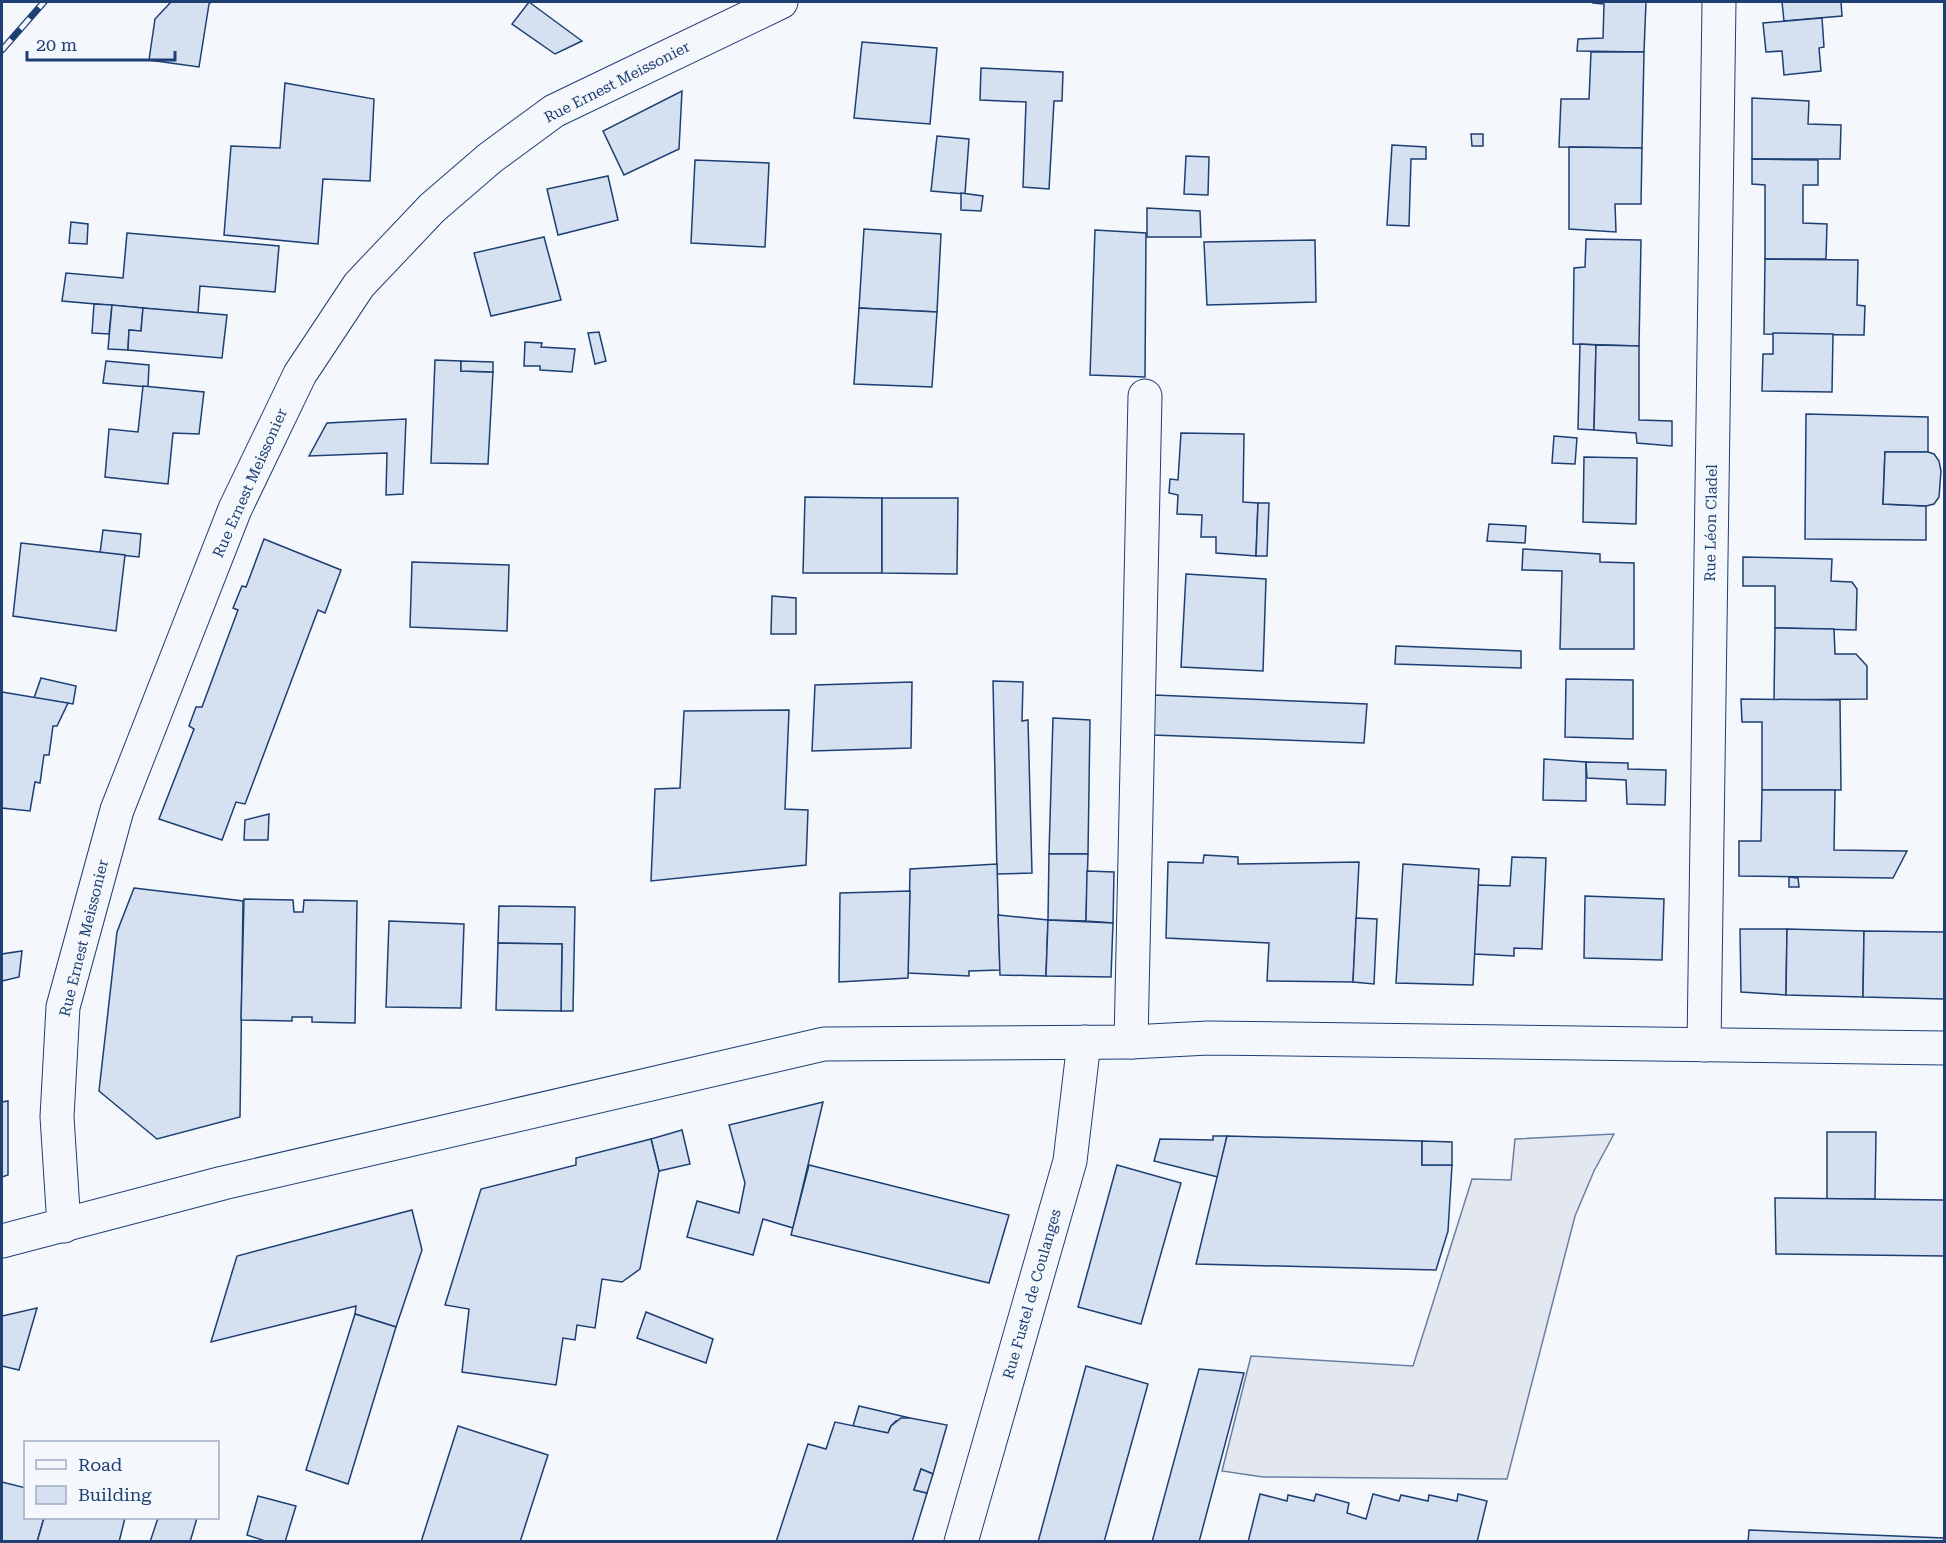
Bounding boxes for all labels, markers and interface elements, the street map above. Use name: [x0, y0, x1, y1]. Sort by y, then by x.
scale bar: [27, 24, 176, 62]
text: 20 m: [36, 34, 77, 55]
street label: Rue Ernest Meissonier: [541, 37, 693, 127]
street label: Rue Ernest Meissonier: [209, 406, 291, 560]
street label: Rue Léon Cladel: [1701, 464, 1721, 582]
street label: Rue Ernest Meissonier: [56, 858, 112, 1018]
street label: Rue Fustel de Coulanges: [999, 1207, 1065, 1381]
legend: [24, 1441, 219, 1519]
text: Road: [78, 1454, 123, 1475]
text: Building: [78, 1484, 152, 1505]

